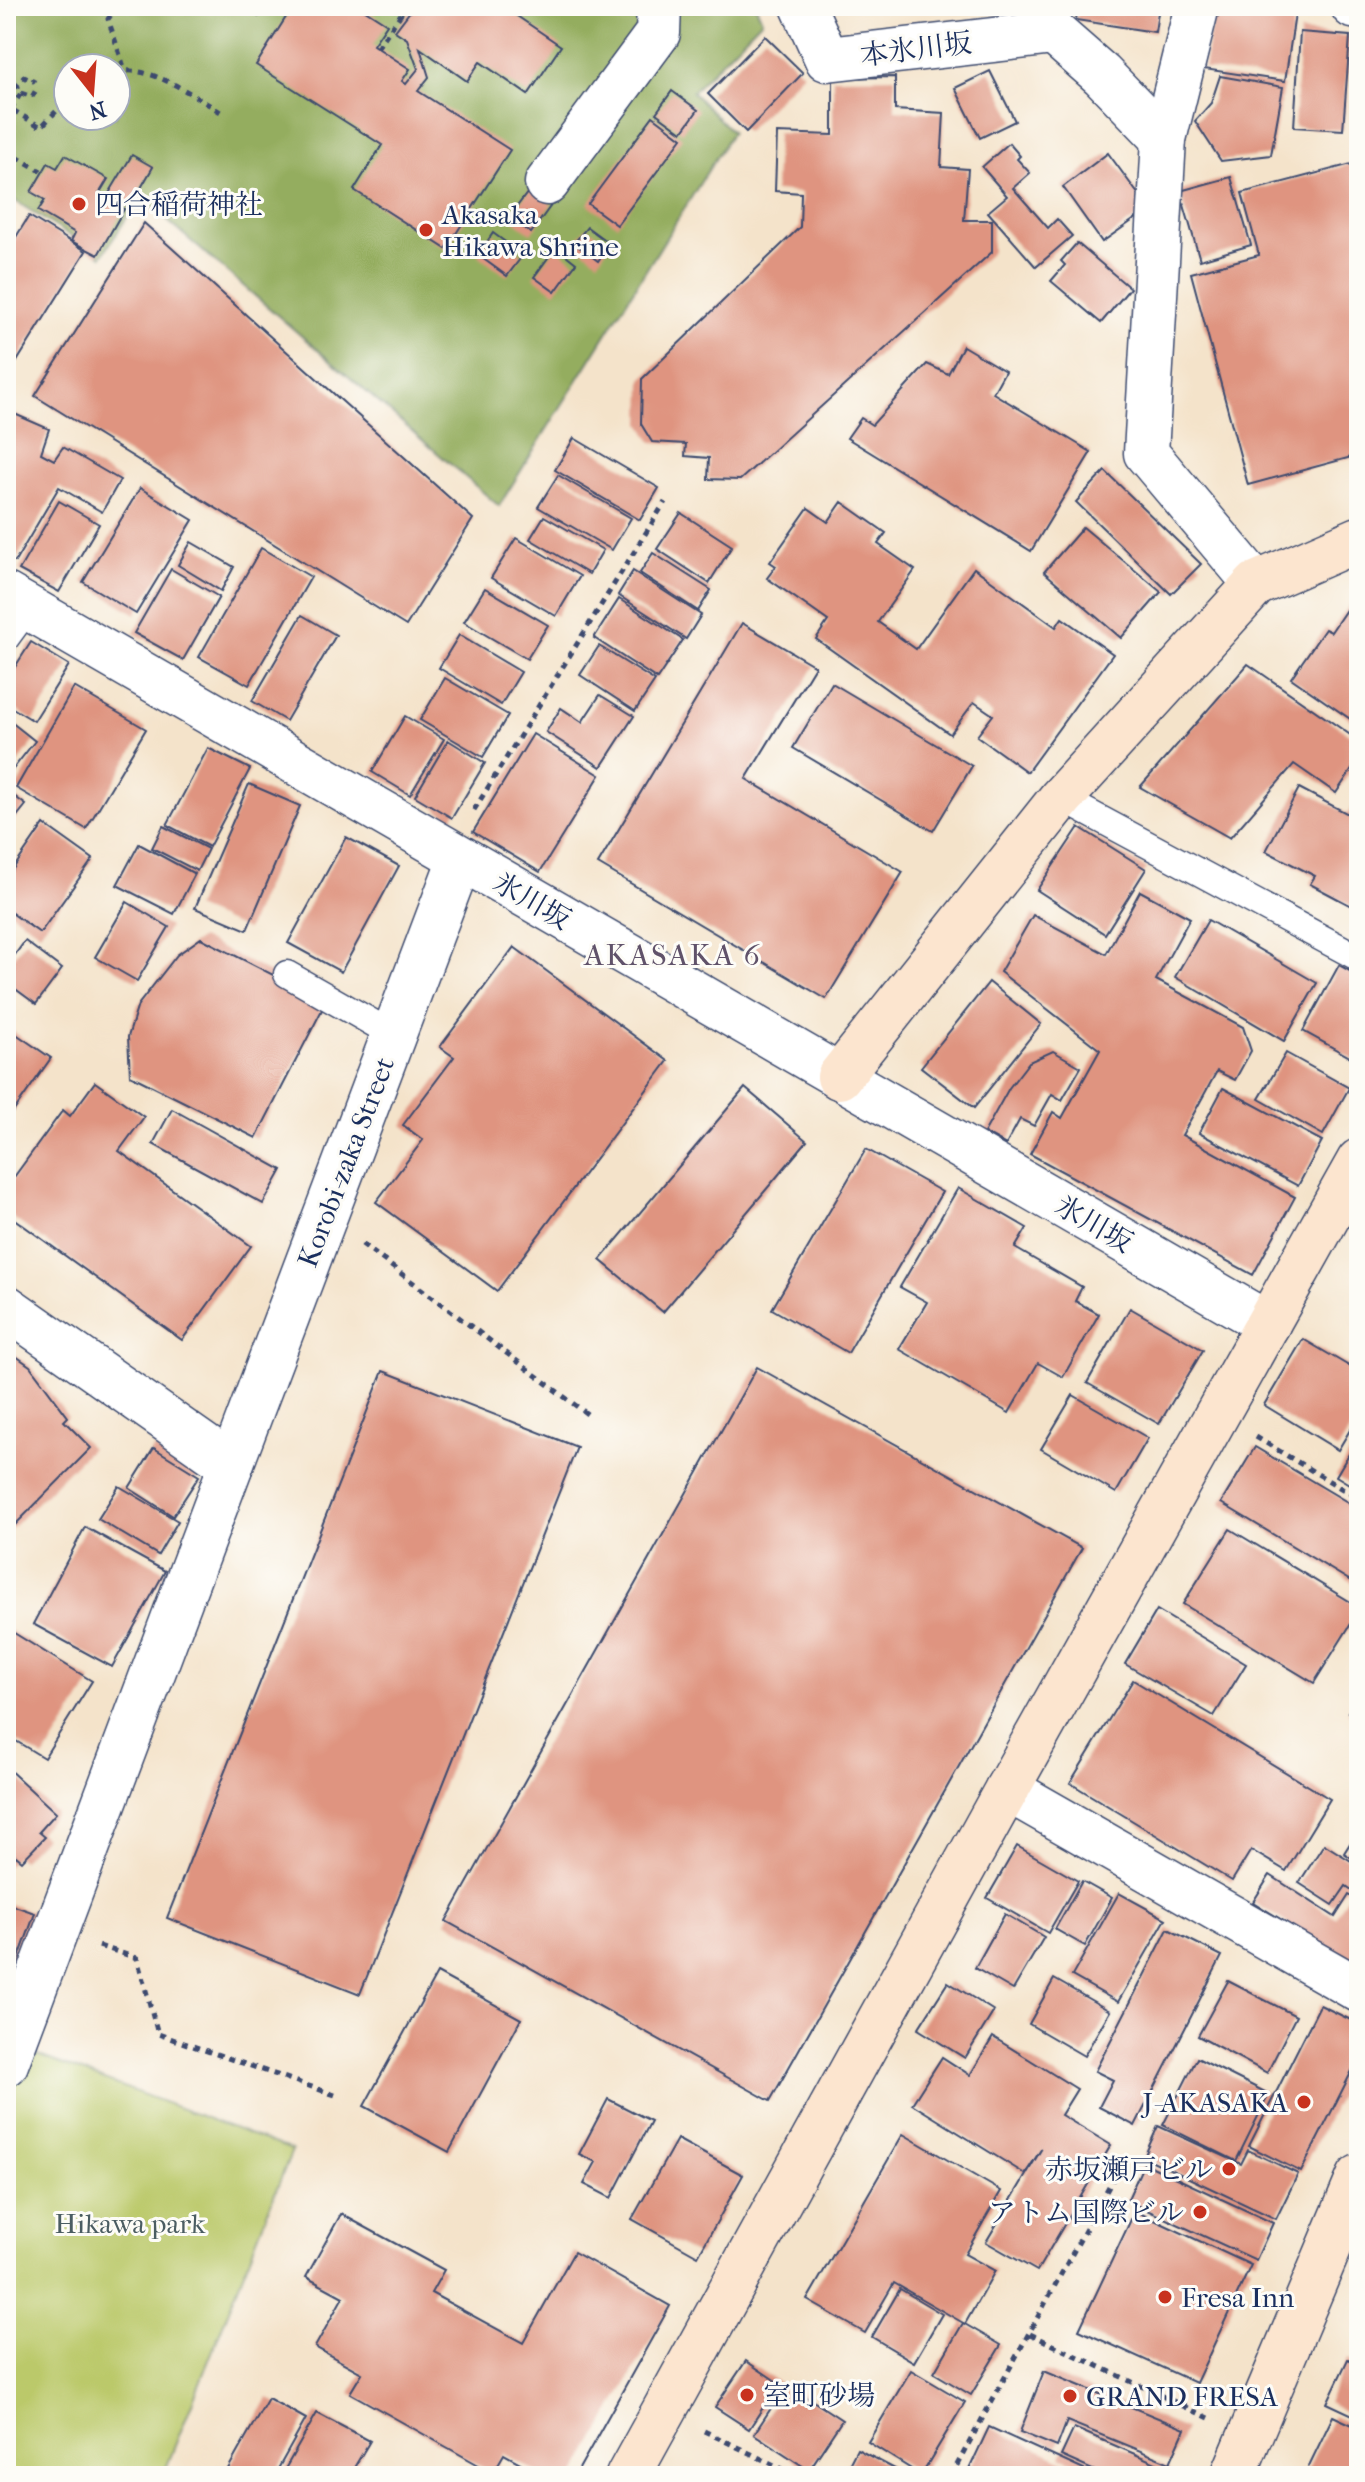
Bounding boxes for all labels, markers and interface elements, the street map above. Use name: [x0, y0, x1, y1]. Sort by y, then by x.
street label: 本氷川坂: [858, 26, 974, 72]
north arrow: [52, 52, 132, 132]
text: N: [85, 95, 109, 125]
place label: 四合稲荷神社: [95, 188, 263, 221]
marker: 四合稲荷神社: [70, 195, 88, 213]
place label: Akasaka Hikawa Shrine: [441, 198, 619, 263]
marker: Akasaka Hikawa Shrine: [417, 221, 435, 239]
street label: 氷川坂: [487, 866, 577, 936]
district label: AKASAKA 6: [583, 938, 762, 973]
street label: Korobi-zaka Street: [291, 1052, 401, 1272]
street label: 氷川坂: [1049, 1189, 1139, 1259]
place label: J-AKASAKA: [1140, 2086, 1289, 2119]
marker: J-AKASAKA: [1295, 2093, 1313, 2111]
place label: 赤坂瀬戸ビル: [1045, 2153, 1213, 2186]
marker: 赤坂瀬戸ビル: [1220, 2160, 1238, 2178]
place label: アトム国際ビル: [988, 2196, 1184, 2229]
marker: アトム国際ビル: [1191, 2203, 1209, 2221]
park label: Hikawa park: [55, 2207, 206, 2240]
place label: Fresa Inn: [1181, 2281, 1294, 2314]
marker: Fresa Inn: [1156, 2288, 1174, 2306]
place label: 室町砂場: [763, 2379, 875, 2412]
place label: GRAND FRESA: [1086, 2380, 1279, 2413]
marker: 室町砂場: [738, 2386, 756, 2404]
marker: GRAND FRESA: [1061, 2387, 1079, 2405]

